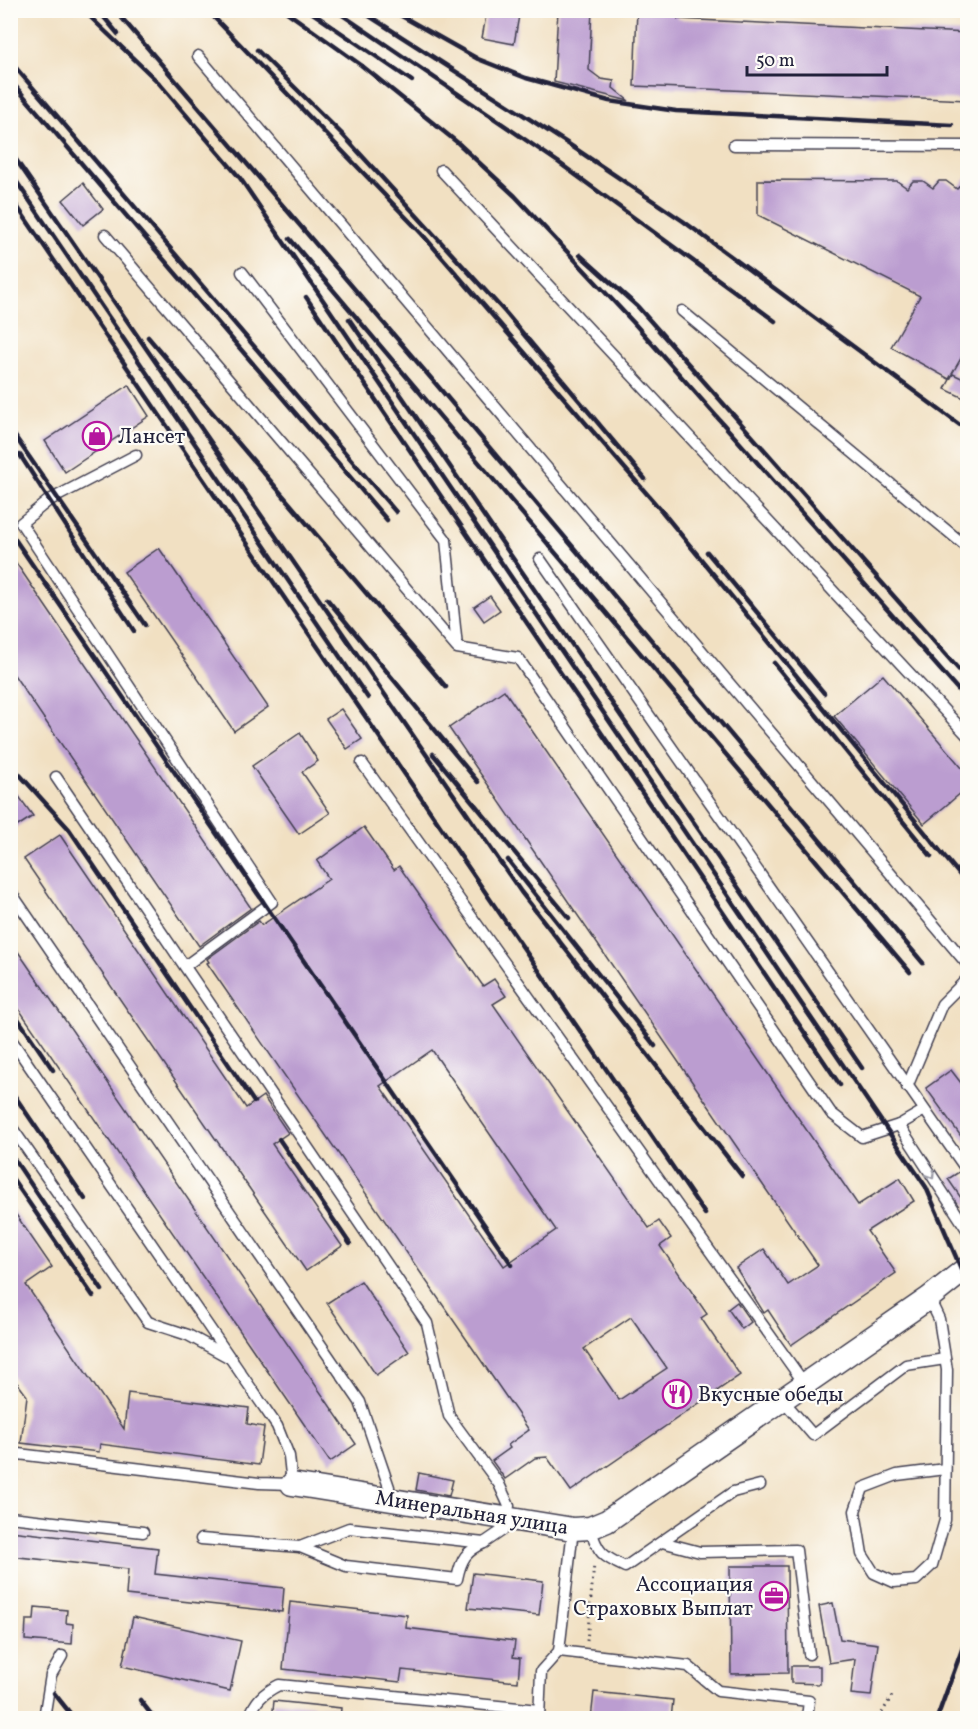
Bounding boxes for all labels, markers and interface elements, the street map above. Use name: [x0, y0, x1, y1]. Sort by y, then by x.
scale bar: [747, 39, 886, 77]
text: 50 m: [756, 49, 795, 74]
shop icon: Лансет: [81, 420, 113, 452]
place label: Лансет: [118, 423, 186, 452]
one-way arrow: [923, 1168, 934, 1179]
restaurant icon: Вкусные обеды: [661, 1378, 693, 1410]
place label: Вкусные обеды: [698, 1381, 844, 1410]
street label: Минеральная улица: [373, 1484, 571, 1543]
place label: Ассоциация Страховых Выплат: [573, 1571, 753, 1624]
office icon: Ассоциация Страховых Выплат: [758, 1580, 790, 1612]

